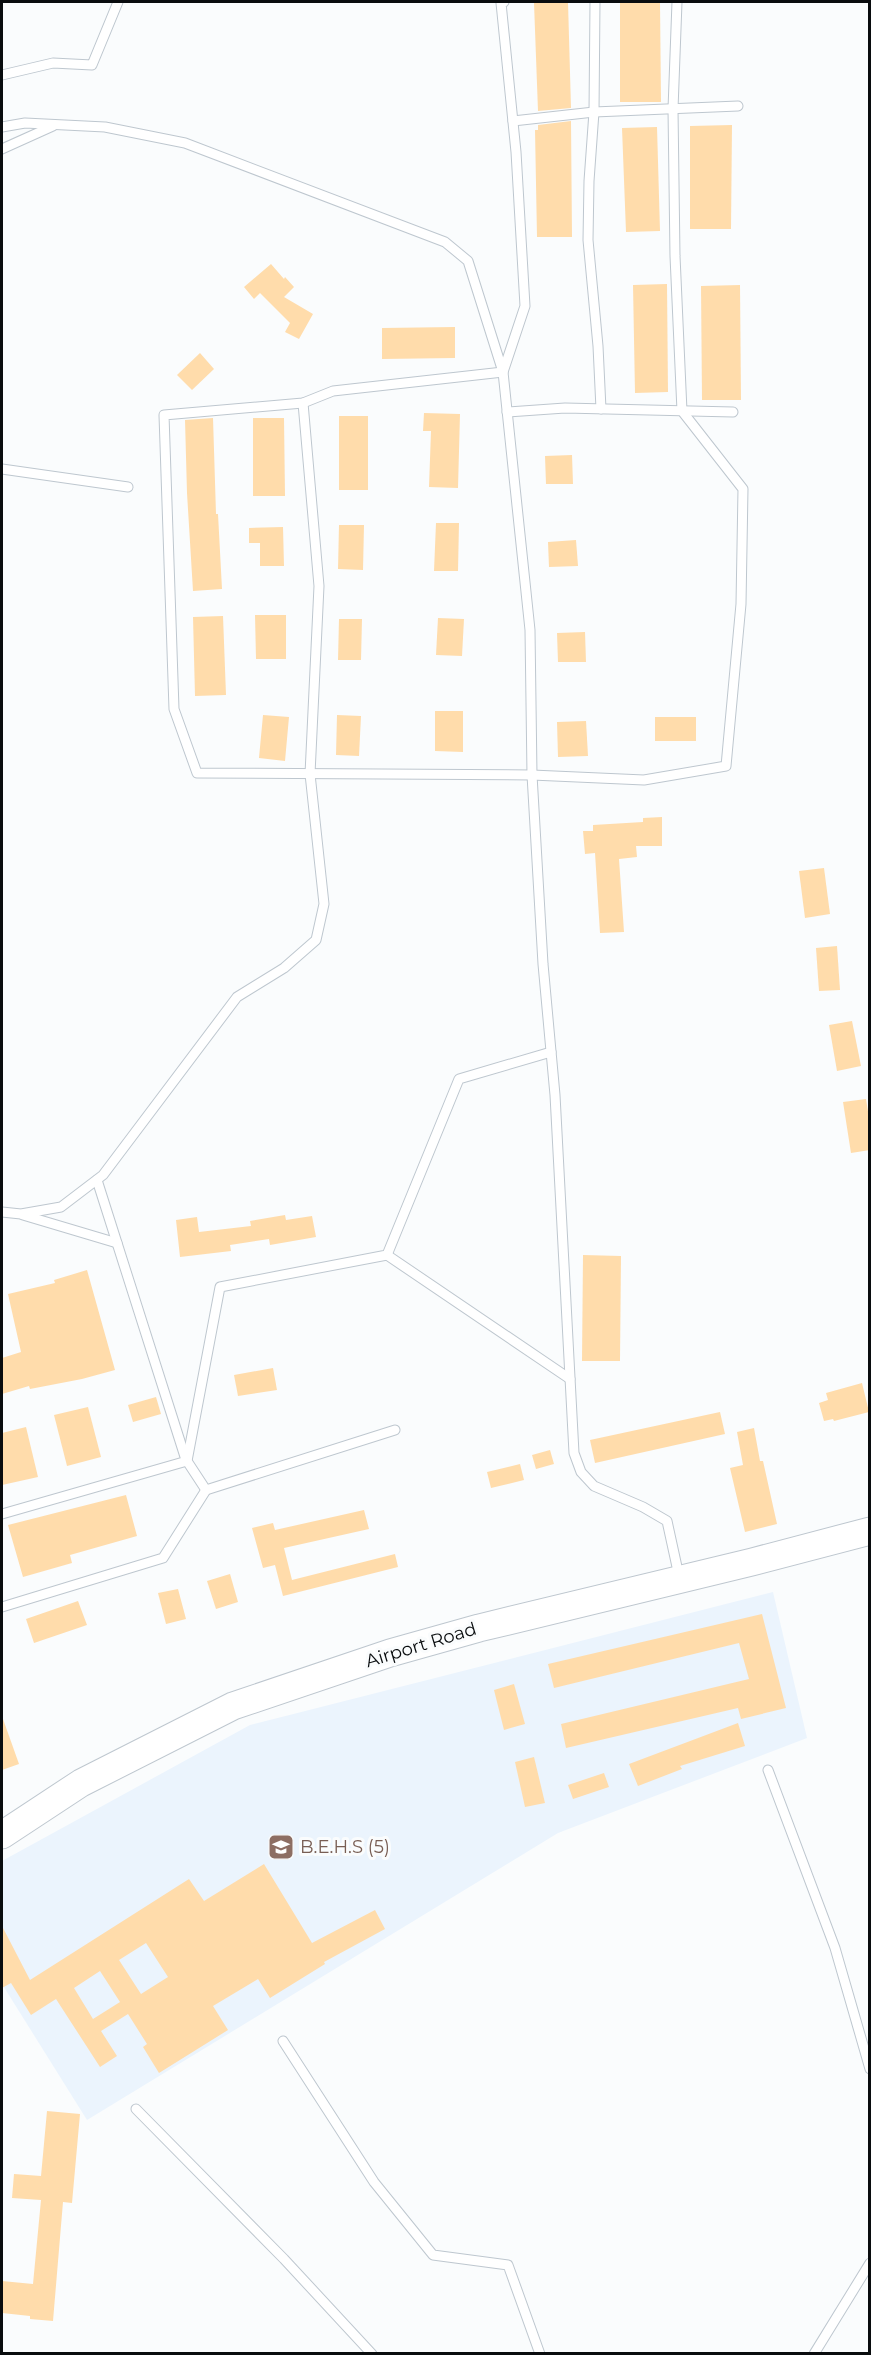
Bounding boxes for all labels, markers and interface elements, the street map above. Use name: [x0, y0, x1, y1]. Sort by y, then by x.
street label: Airport Road: [363, 1618, 479, 1672]
school or university icon: B.E.H.S (5): [266, 1832, 296, 1862]
place label: B.E.H.S (5): [300, 1836, 390, 1858]

